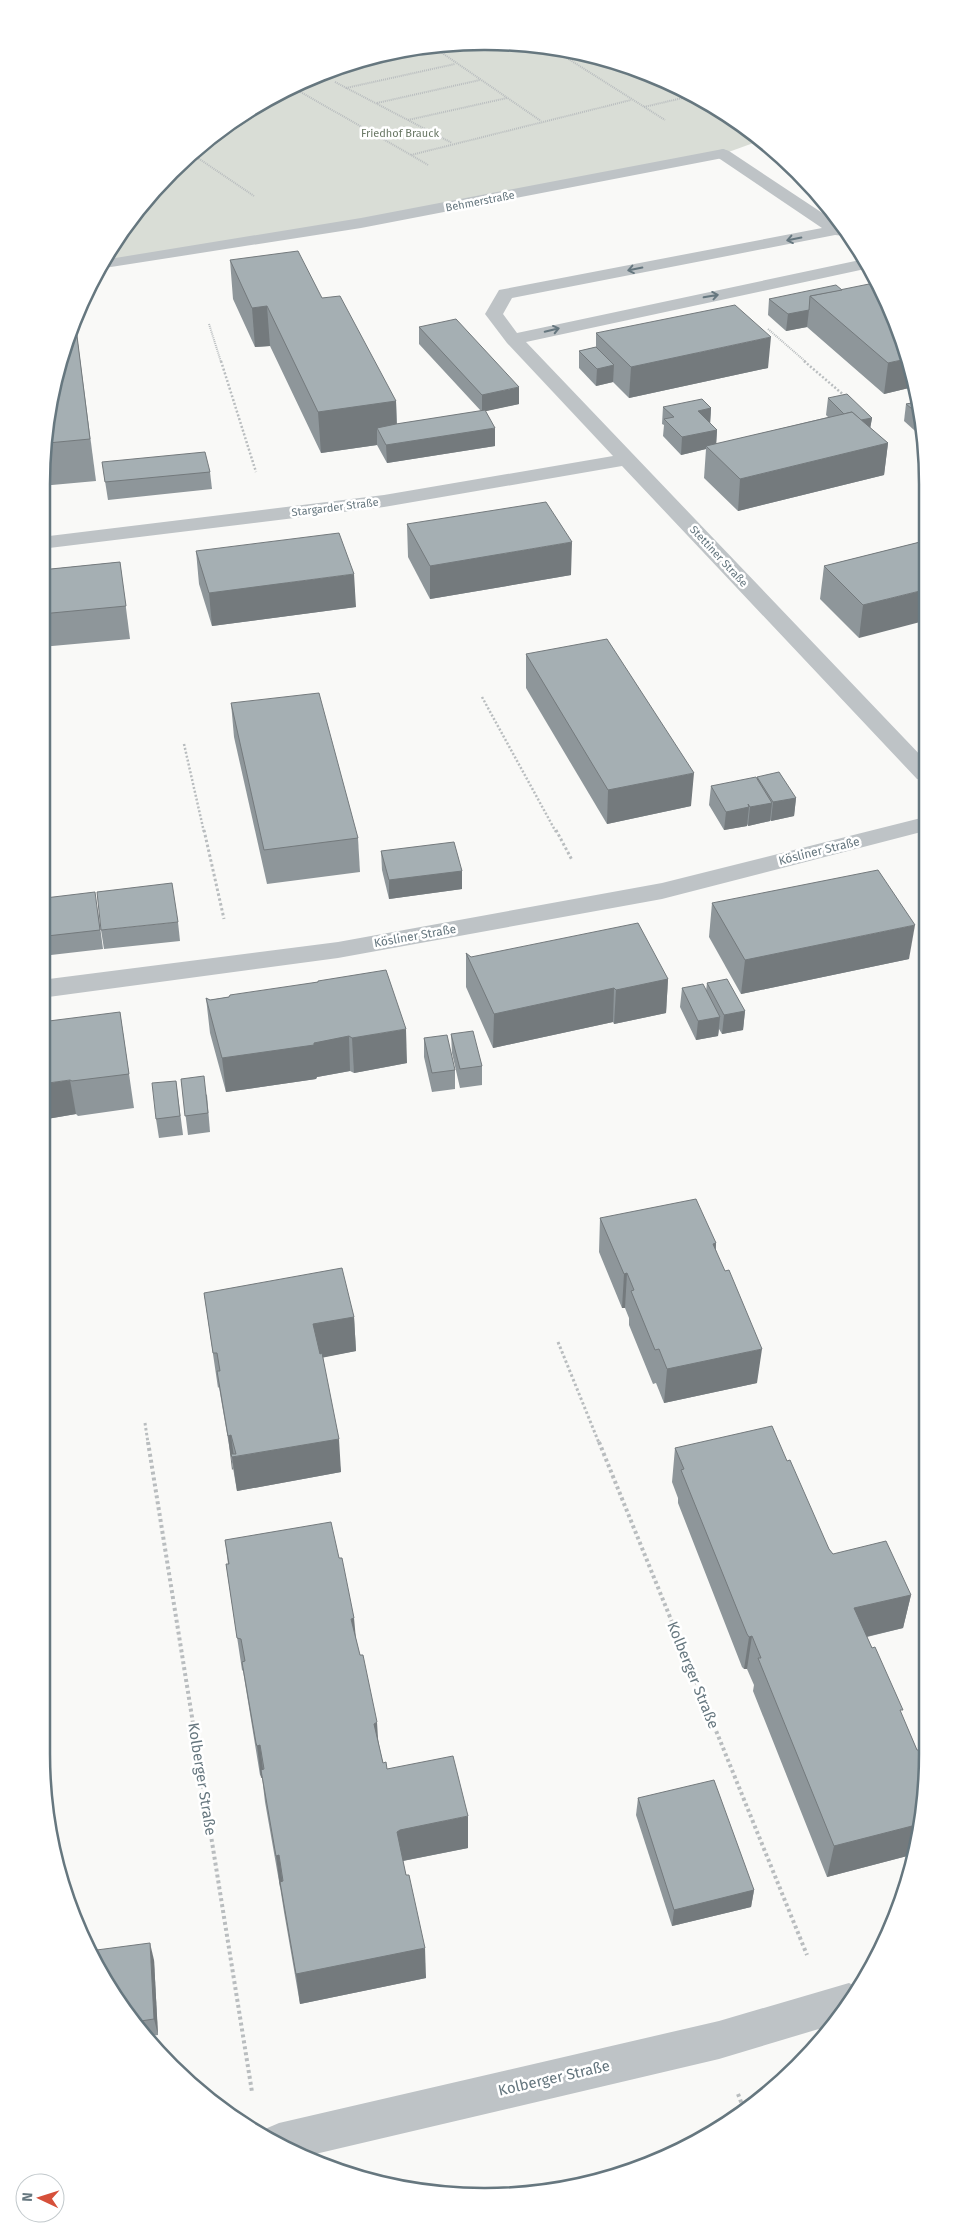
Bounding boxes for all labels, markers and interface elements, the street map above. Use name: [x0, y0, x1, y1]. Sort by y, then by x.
park label: Friedhof Brauck: [361, 127, 439, 140]
street label: Behmerstraße: [444, 188, 516, 215]
one-way arrow: [787, 234, 803, 244]
one-way arrow: [627, 264, 643, 274]
one-way arrow: [703, 291, 719, 301]
one-way arrow: [544, 325, 560, 334]
street label: Stargarder Straße: [291, 496, 379, 519]
street label: Stettiner Straße: [687, 523, 750, 590]
street label: Kösliner Straße: [777, 834, 861, 868]
street label: Kösliner Straße: [373, 922, 457, 950]
street label: Kolberger Straße: [663, 1619, 723, 1731]
street label: Kolberger Straße: [184, 1721, 220, 1837]
street label: Kolberger Straße: [496, 2056, 612, 2100]
north arrow: [15, 2173, 65, 2223]
text: N: [19, 2192, 36, 2202]

